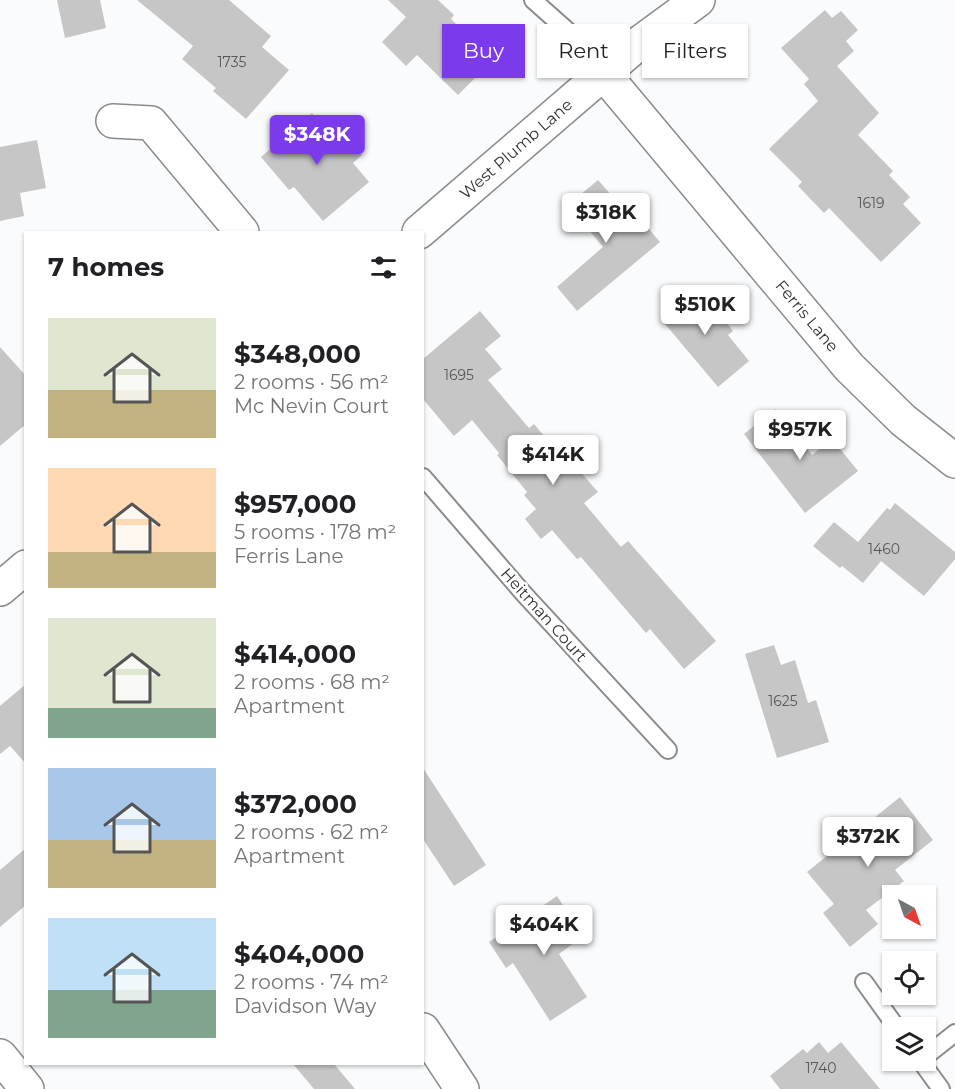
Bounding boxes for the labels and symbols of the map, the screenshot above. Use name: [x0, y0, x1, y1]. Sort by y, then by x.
house number: 1735: [218, 53, 247, 71]
street label: West Plumb Lane: [456, 95, 576, 203]
pin: $348K: [275, 115, 359, 166]
pin: $318K: [564, 193, 648, 244]
house number: 1619: [857, 194, 885, 212]
street label: Ferris Lane: [772, 276, 842, 356]
pin: $510K: [663, 285, 747, 336]
house number: 1695: [444, 366, 474, 384]
pin: $957K: [758, 410, 842, 461]
pin: $414K: [511, 435, 595, 486]
house number: 1460: [868, 540, 900, 558]
street label: Heitman Court: [497, 564, 591, 666]
house number: 1625: [768, 692, 798, 710]
pin: $372K: [826, 817, 910, 868]
north arrow: [882, 885, 936, 939]
pin: $404K: [502, 905, 586, 956]
house number: 1740: [806, 1059, 836, 1077]

